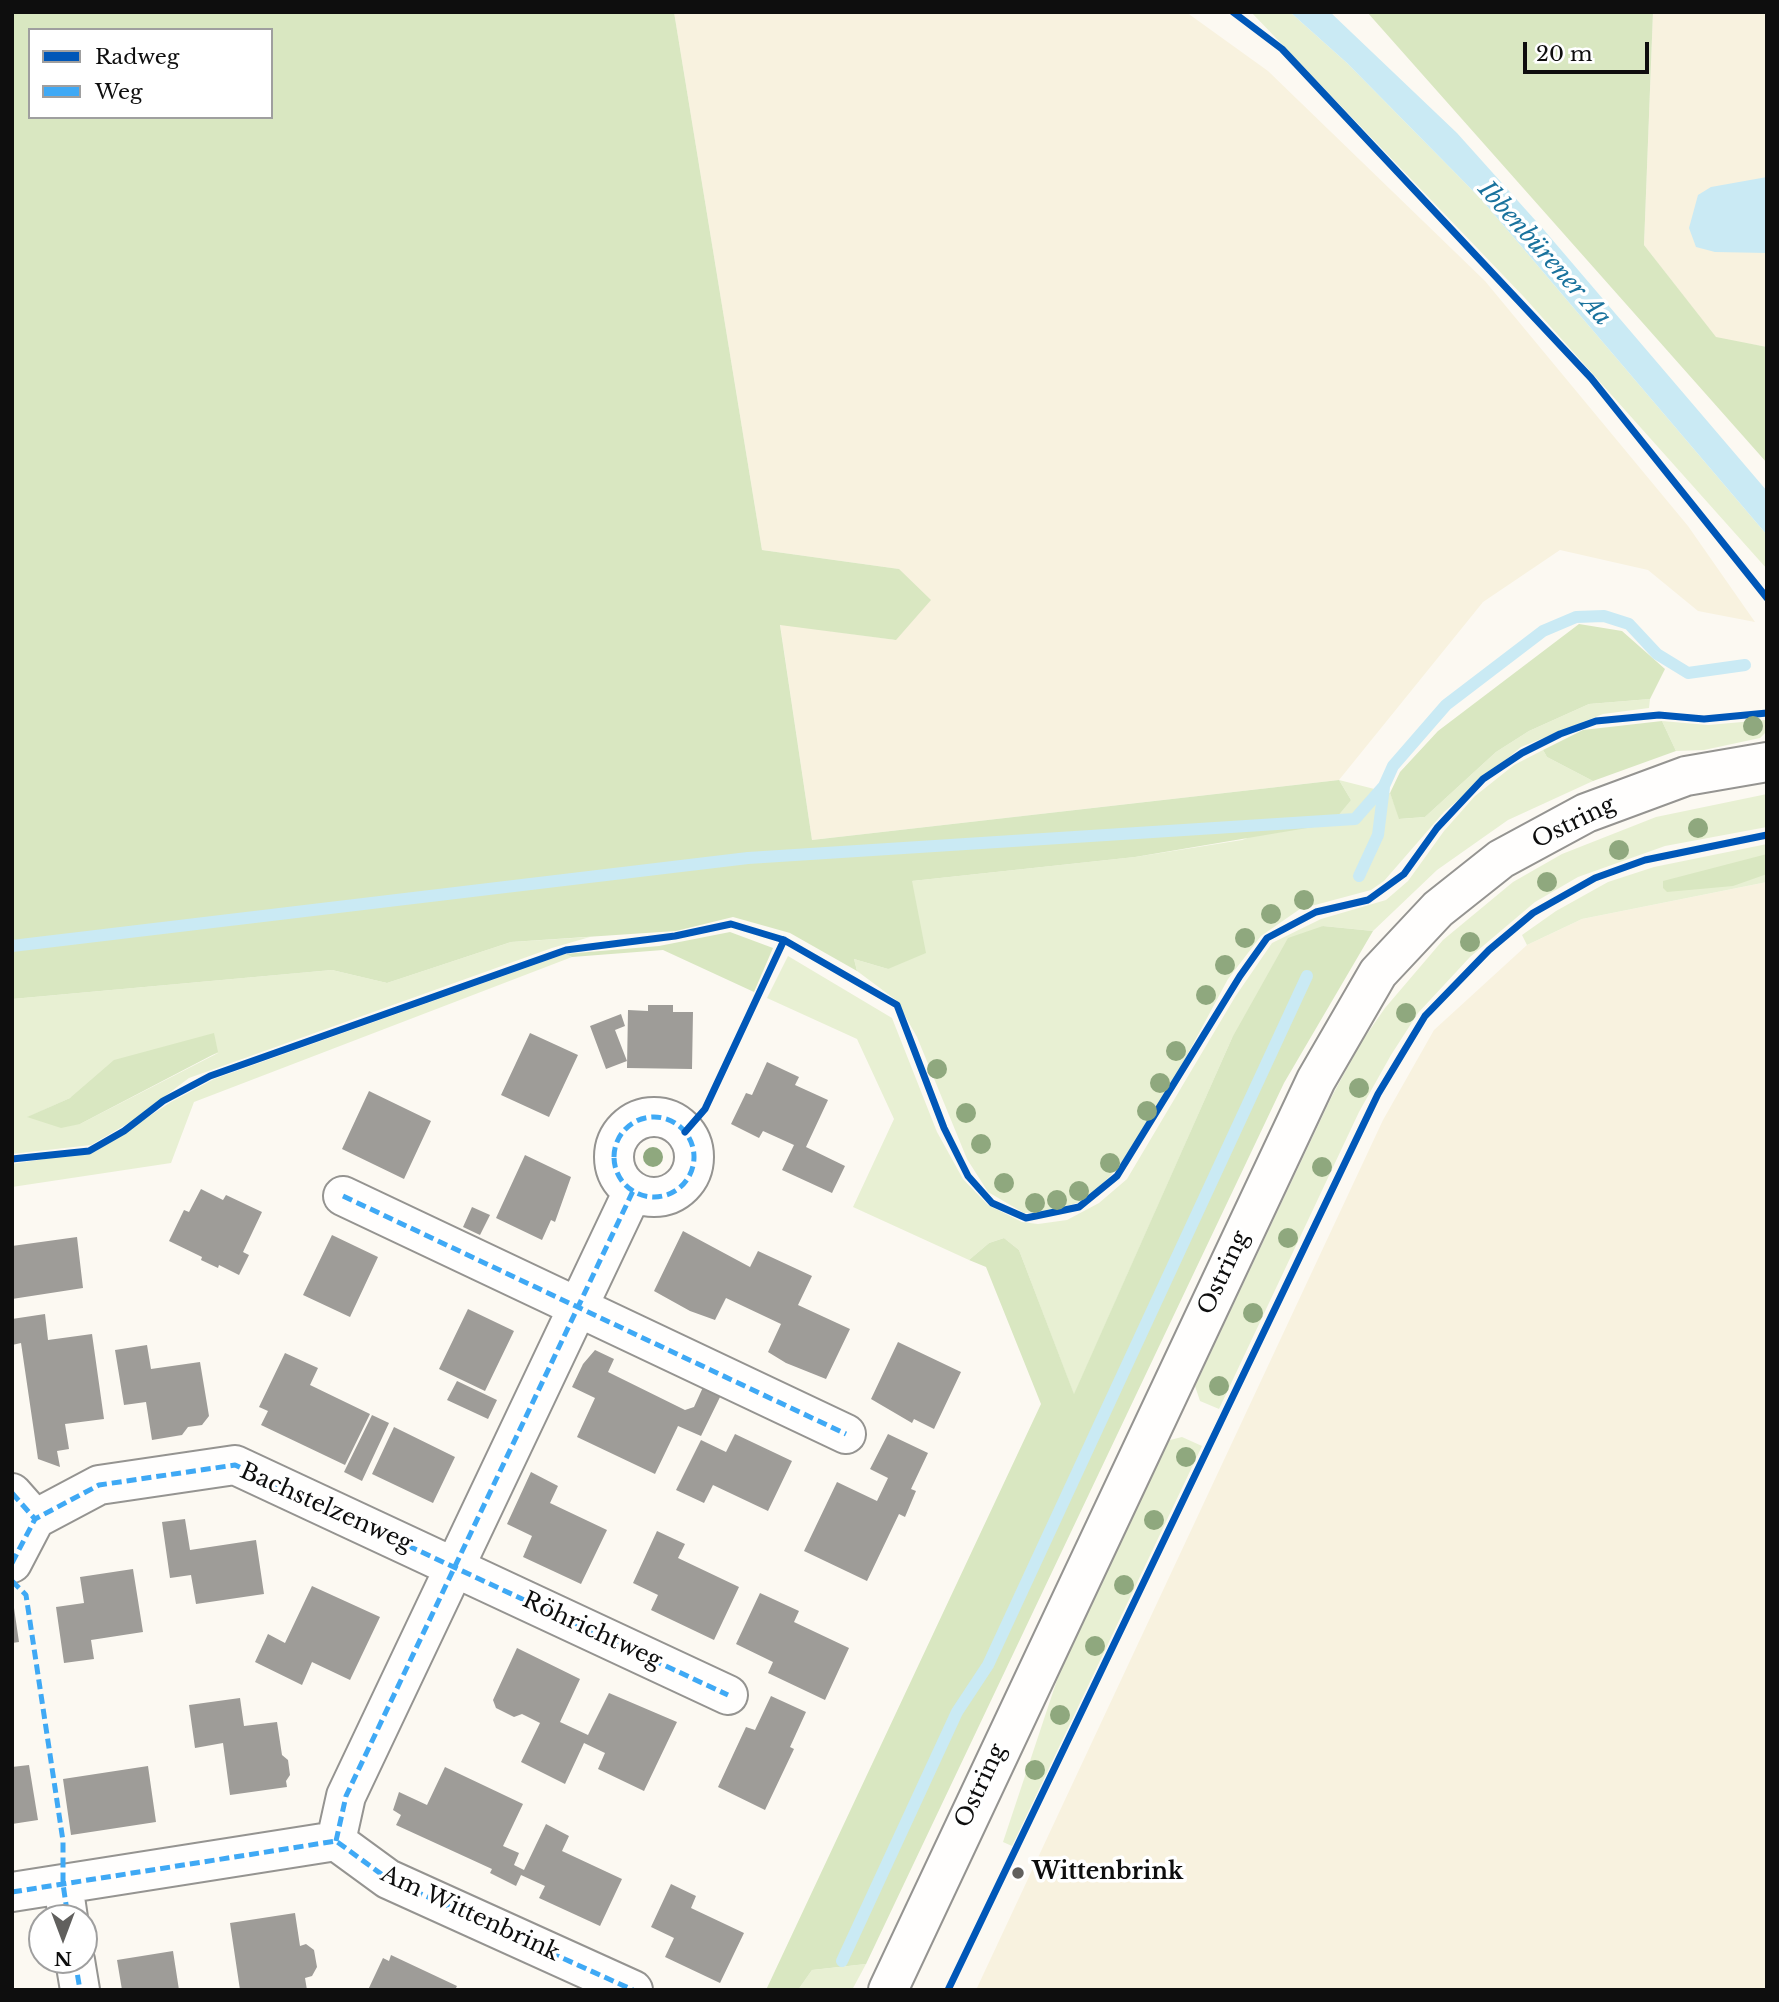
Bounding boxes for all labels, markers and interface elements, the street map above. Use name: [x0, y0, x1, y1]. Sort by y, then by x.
legend: [28, 28, 273, 119]
scale bar: [1527, 28, 1653, 72]
text: 20 m: [1536, 41, 1593, 67]
text: Radweg: [95, 44, 179, 70]
text: Weg: [95, 79, 143, 105]
water label: Ibbenbürener Aa: [1472, 176, 1616, 332]
street label: Ostring: [1528, 791, 1620, 855]
street label: Ostring: [1193, 1227, 1255, 1319]
street label: Bachstelzenweg: [235, 1458, 417, 1558]
street label: Röhrichtweg: [518, 1587, 666, 1675]
street label: Ostring: [950, 1740, 1012, 1832]
place label: Wittenbrink: [1032, 1859, 1183, 1887]
street label: Am Wittenbrink: [376, 1860, 564, 1968]
marker: Wittenbrink: [1010, 1865, 1026, 1881]
north arrow: [28, 1904, 98, 1974]
text: N: [54, 1947, 72, 1970]

